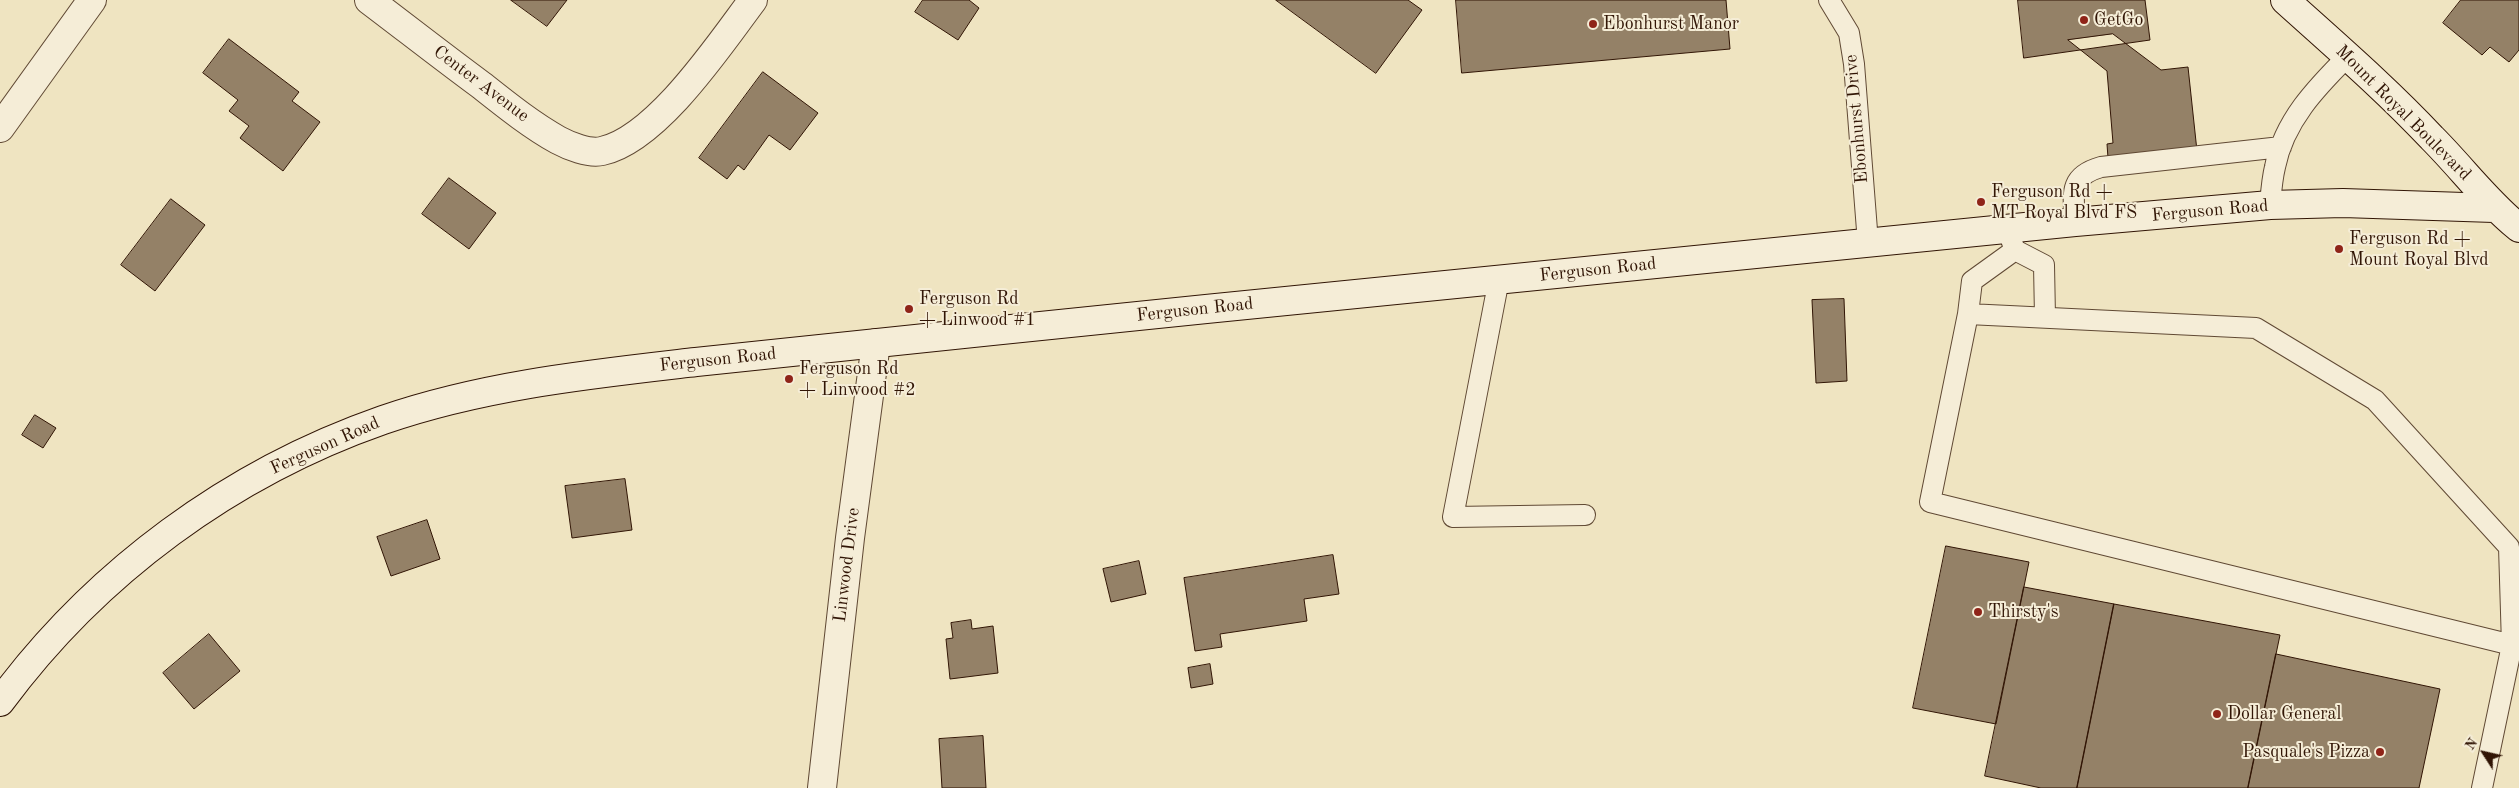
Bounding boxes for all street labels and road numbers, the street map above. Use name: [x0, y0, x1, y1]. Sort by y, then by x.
street label: Center Avenue: [429, 41, 533, 127]
street label: Mount Royal Boulevard: [2331, 41, 2475, 185]
street label: Ebonhurst Drive: [1841, 54, 1873, 184]
street label: Ferguson Road: [2151, 195, 2269, 227]
street label: Ferguson Road: [1538, 253, 1658, 287]
street label: Ferguson Road: [1135, 293, 1255, 327]
street label: Ferguson Road: [658, 343, 778, 377]
street label: Ferguson Road: [267, 412, 383, 480]
street label: Linwood Drive: [829, 506, 865, 624]

